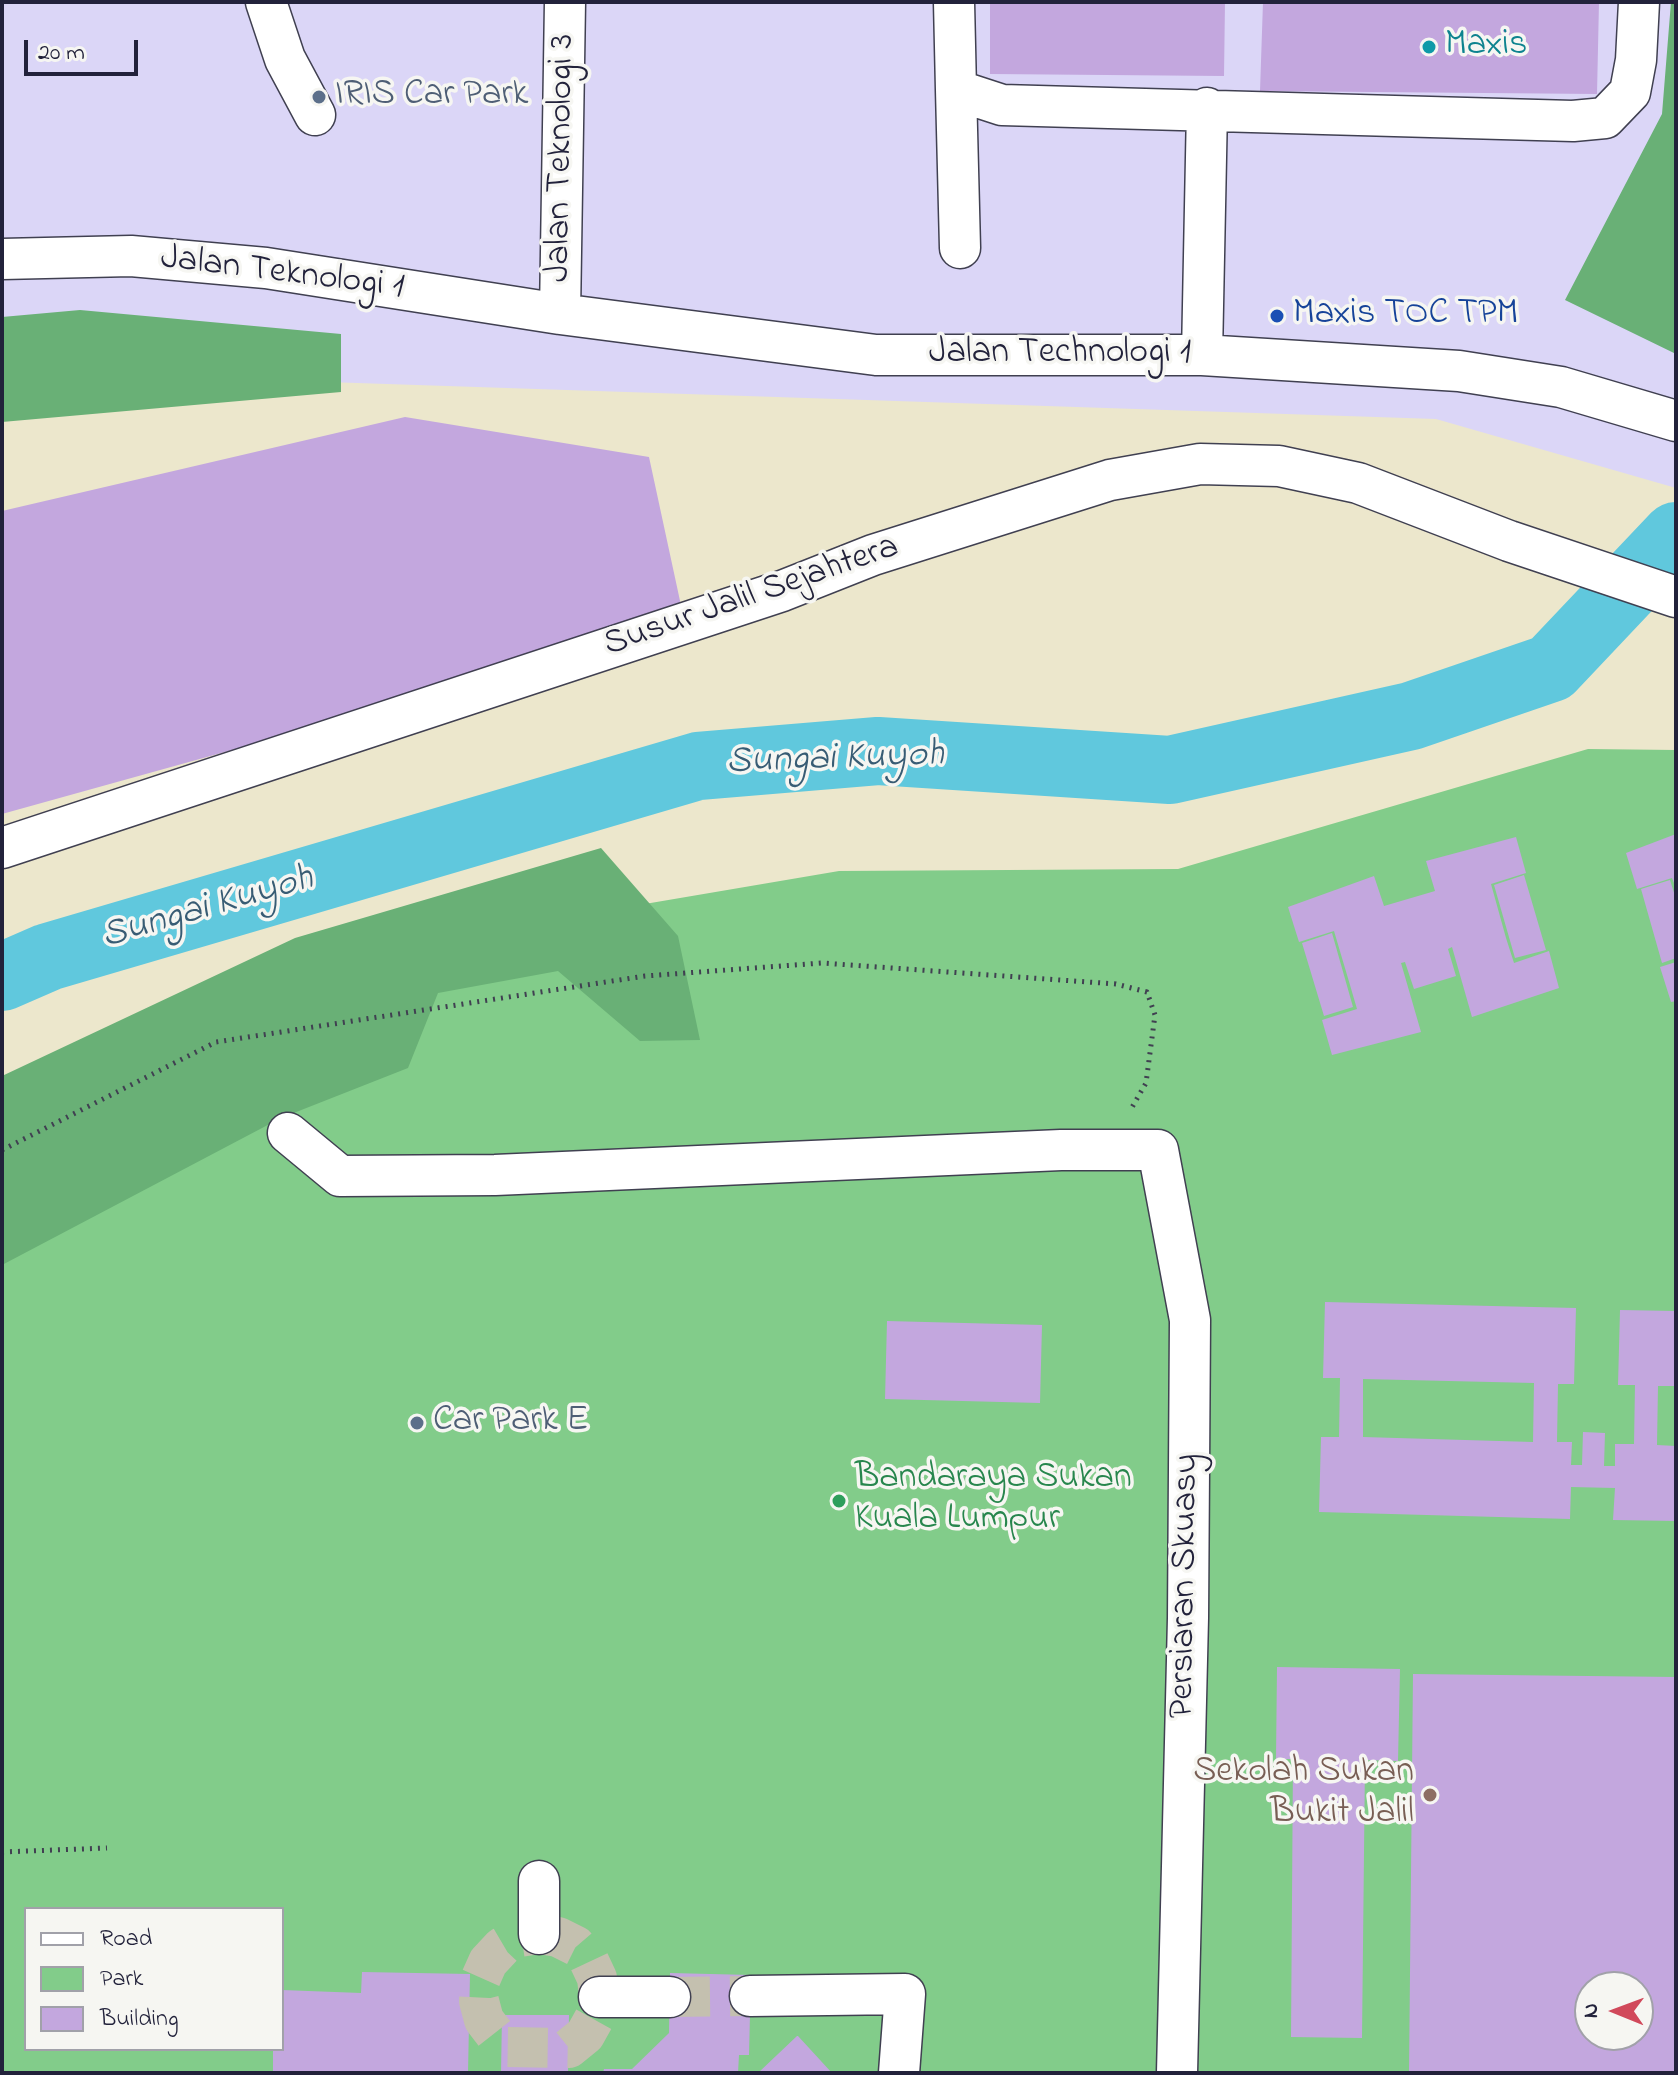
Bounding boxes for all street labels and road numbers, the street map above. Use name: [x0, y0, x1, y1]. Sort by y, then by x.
street label: Jalan Teknologi 3: [539, 33, 587, 283]
street label: Jalan Teknologi 1: [158, 239, 406, 311]
street label: Jalan Technologi 1: [929, 333, 1191, 377]
street label: Susur Jalil Sejahtera: [599, 527, 905, 669]
street label: Persiaran Skuasy: [1163, 1453, 1211, 1719]

